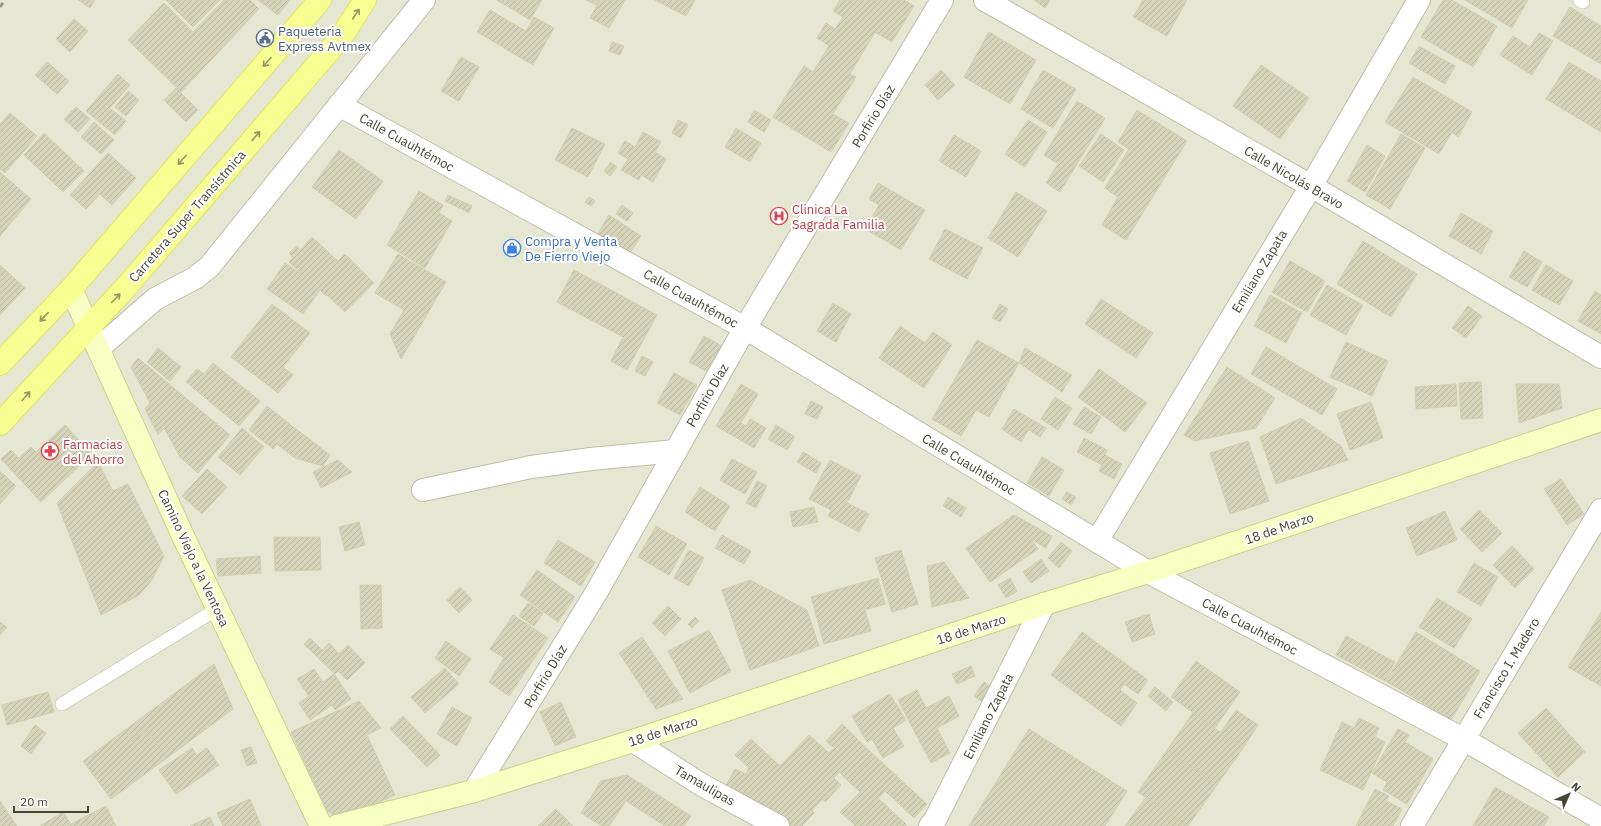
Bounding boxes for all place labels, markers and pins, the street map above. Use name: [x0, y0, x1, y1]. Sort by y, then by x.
place label: Paqueteria Express Avtmex: [278, 23, 372, 55]
public building icon: Paqueteria Express Avtmex: [255, 28, 275, 48]
place label: Clinica La Sagrada Familia: [792, 201, 885, 233]
hospital icon: Clinica La Sagrada Familia: [769, 206, 789, 226]
place label: Compra y Venta De Fierro Viejo: [525, 233, 617, 265]
shop icon: Compra y Venta De Fierro Viejo: [502, 238, 522, 258]
place label: Farmacias del Ahorro: [63, 436, 124, 468]
pharmacy icon: Farmacias del Ahorro: [40, 441, 60, 461]

